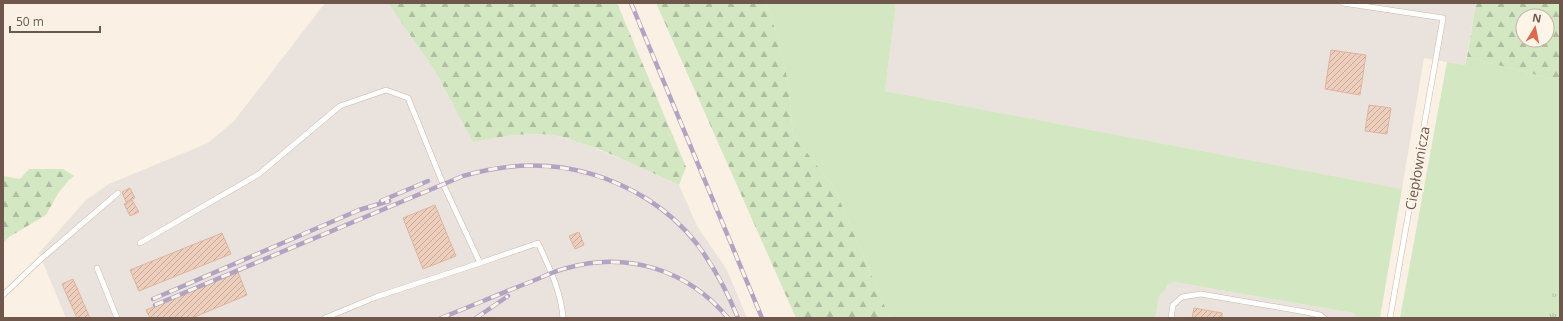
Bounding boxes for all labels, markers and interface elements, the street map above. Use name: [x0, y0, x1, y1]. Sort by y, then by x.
scale bar: [10, 8, 100, 34]
north arrow: [1515, 8, 1555, 48]
text: N: [1531, 9, 1543, 26]
text: 50 m: [16, 13, 44, 30]
street label: Ciepłownicza: [1400, 125, 1434, 211]

